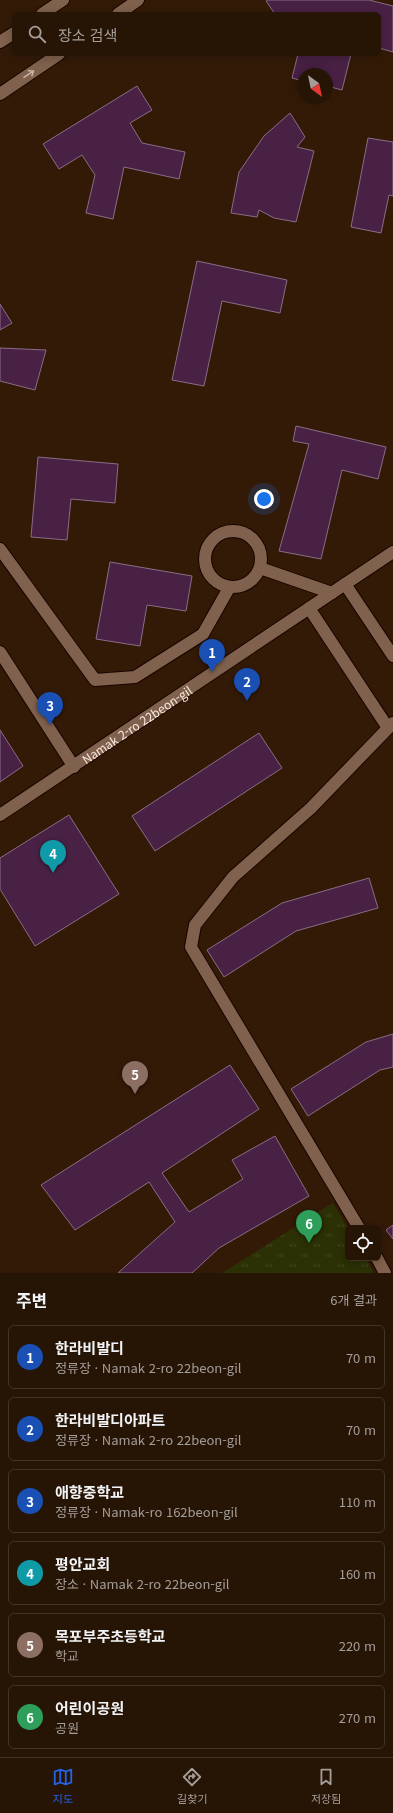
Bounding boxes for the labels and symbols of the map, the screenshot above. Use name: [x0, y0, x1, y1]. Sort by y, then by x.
north arrow: [297, 68, 333, 104]
one-way arrow: [24, 70, 35, 78]
your location: [254, 489, 274, 509]
pin: 1: [199, 639, 225, 672]
pin: 2: [234, 668, 260, 701]
street label: Namak 2-ro 22beon-gil: [78, 681, 195, 767]
pin: 3: [37, 692, 63, 725]
pin: 4: [40, 840, 66, 873]
pin: 5: [122, 1061, 148, 1094]
pin: 6: [296, 1210, 322, 1243]

